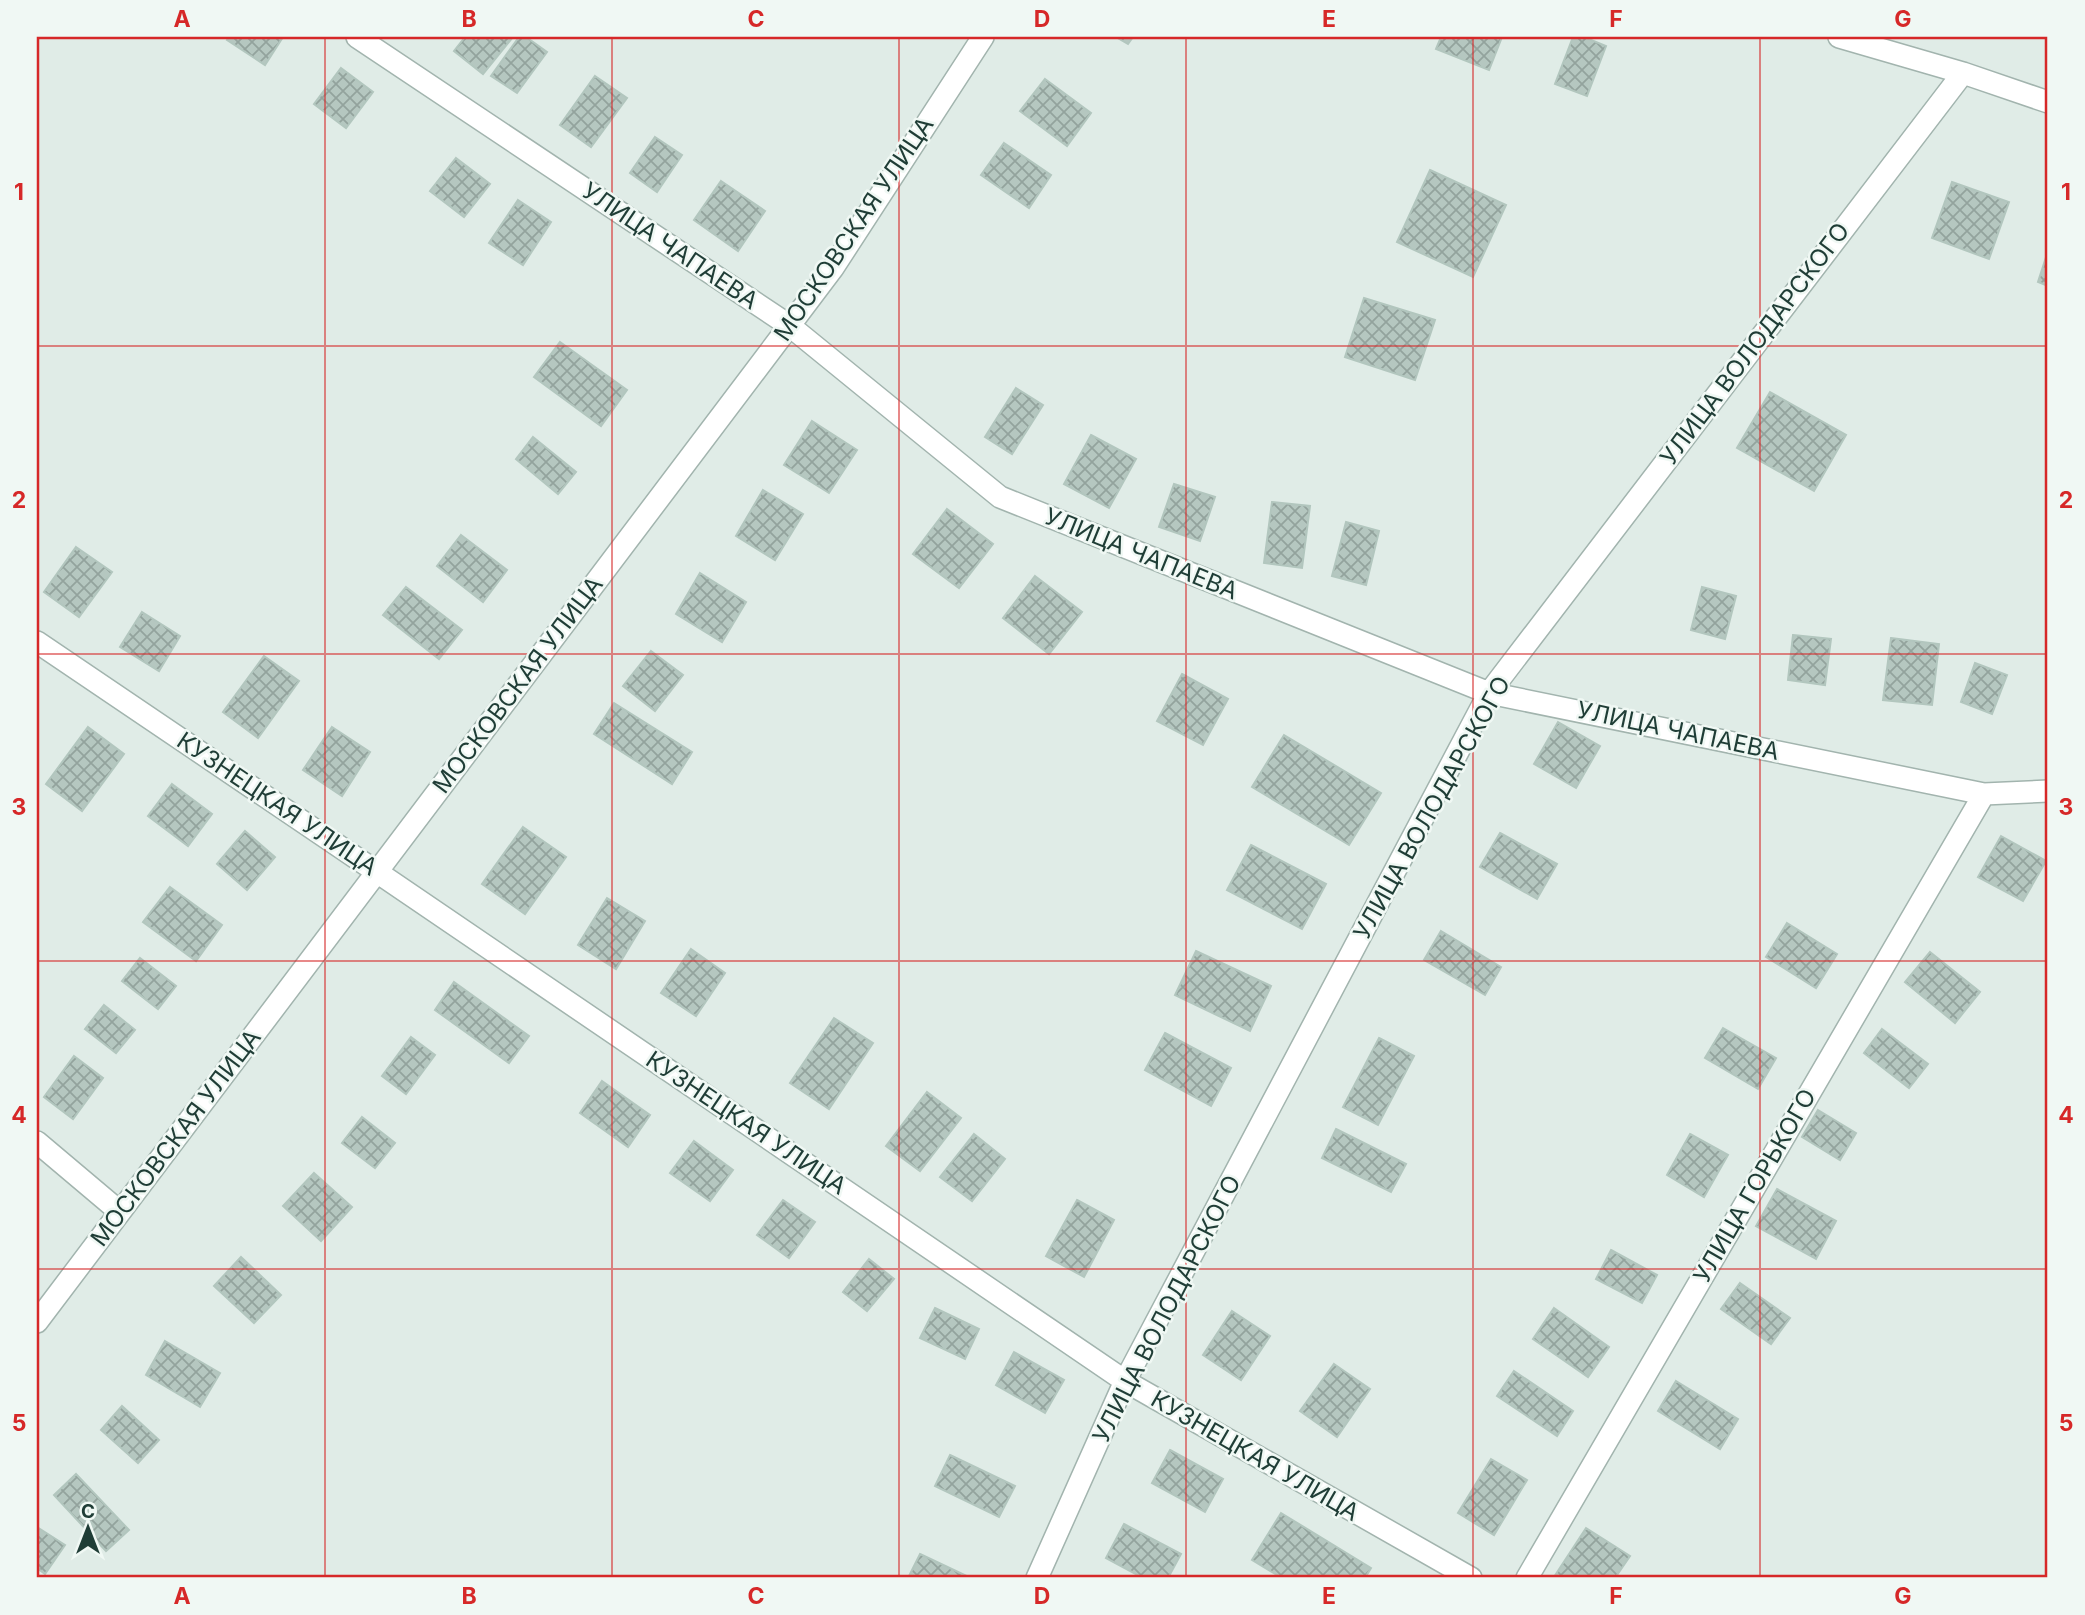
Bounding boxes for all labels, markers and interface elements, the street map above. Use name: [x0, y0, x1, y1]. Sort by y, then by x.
text: A: [173, 5, 191, 33]
text: B: [461, 5, 477, 33]
text: C: [747, 5, 765, 33]
text: D: [1034, 5, 1050, 33]
text: E: [1322, 5, 1336, 33]
text: F: [1609, 5, 1623, 33]
text: G: [1894, 5, 1912, 33]
street label: МОСКОВСКАЯ УЛИЦА: [768, 111, 940, 346]
street label: УЛИЦА ЧАПАЕВА: [577, 176, 764, 315]
text: 1: [14, 178, 24, 206]
text: 1: [2061, 178, 2071, 206]
street label: УЛИЦА ВОЛОДАРСКОГО: [1654, 217, 1855, 471]
text: 2: [12, 486, 26, 514]
text: 2: [2059, 486, 2073, 514]
street label: УЛИЦА ЧАПАЕВА: [1040, 501, 1242, 606]
street label: МОСКОВСКАЯ УЛИЦА: [426, 570, 609, 799]
street label: УЛИЦА ВОЛОДАРСКОГО: [1347, 671, 1516, 944]
street label: УЛИЦА ЧАПАЕВА: [1574, 695, 1782, 766]
street label: КУЗНЕЦКАЯ УЛИЦА: [172, 726, 383, 881]
text: 3: [12, 793, 26, 821]
text: 3: [2059, 793, 2073, 821]
street label: МОСКОВСКАЯ УЛИЦА: [84, 1023, 267, 1252]
street label: КУЗНЕЦКАЯ УЛИЦА: [641, 1045, 852, 1200]
street label: УЛИЦА ГОРЬКОГО: [1687, 1084, 1822, 1288]
text: 4: [11, 1101, 27, 1129]
text: 4: [2058, 1101, 2074, 1129]
street label: УЛИЦА ВОЛОДАРСКОГО: [1086, 1170, 1247, 1447]
street label: КУЗНЕЦКАЯ УЛИЦА: [1146, 1384, 1364, 1527]
text: 5: [12, 1409, 26, 1437]
text: 5: [2059, 1409, 2073, 1437]
north arrow: [52, 1492, 122, 1562]
text: С: [81, 1500, 95, 1523]
text: A: [173, 1582, 191, 1610]
text: B: [461, 1582, 477, 1610]
text: C: [747, 1582, 765, 1610]
text: D: [1034, 1582, 1050, 1610]
text: E: [1322, 1582, 1336, 1610]
text: F: [1609, 1582, 1623, 1610]
text: G: [1894, 1582, 1912, 1610]

